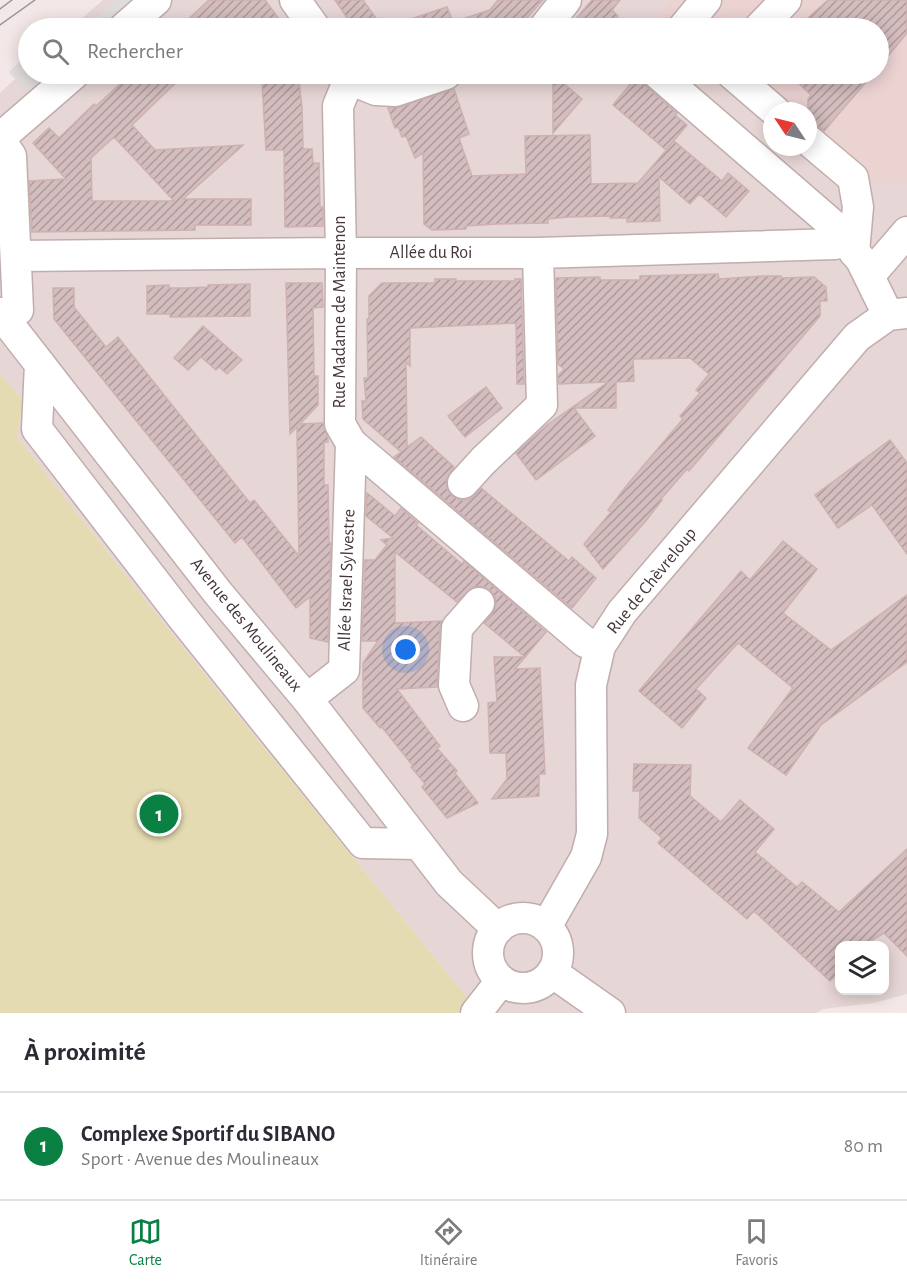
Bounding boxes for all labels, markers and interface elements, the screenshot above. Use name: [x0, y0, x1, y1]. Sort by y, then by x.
search box: [18, 18, 889, 84]
icon: search: [39, 35, 72, 68]
text: Rechercher: [87, 40, 183, 62]
north arrow: [763, 102, 817, 156]
street label: Rue Madame de Maintenon: [331, 215, 349, 409]
street label: Allée du Roi: [390, 244, 472, 262]
street label: Allée Israel Sylvestre: [336, 509, 358, 651]
street label: Rue de Chèvreloup: [604, 524, 700, 638]
street label: Avenue des Moulineaux: [187, 555, 305, 695]
your location: [391, 635, 420, 664]
pin: 1: [140, 792, 178, 836]
map controls: [835, 941, 889, 995]
button: layers: [835, 941, 889, 995]
text: À proximité: [24, 1039, 146, 1065]
text: Complexe Sportif du SIBANO: [81, 1123, 335, 1145]
text: 1: [40, 1136, 47, 1156]
text: 80 m: [844, 1136, 883, 1156]
text: Sport · Avenue des Moulineaux: [81, 1149, 319, 1169]
tab: Carte: [129, 1215, 162, 1270]
tab: Itinéraire: [420, 1215, 477, 1270]
tab: Favoris: [735, 1215, 778, 1270]

